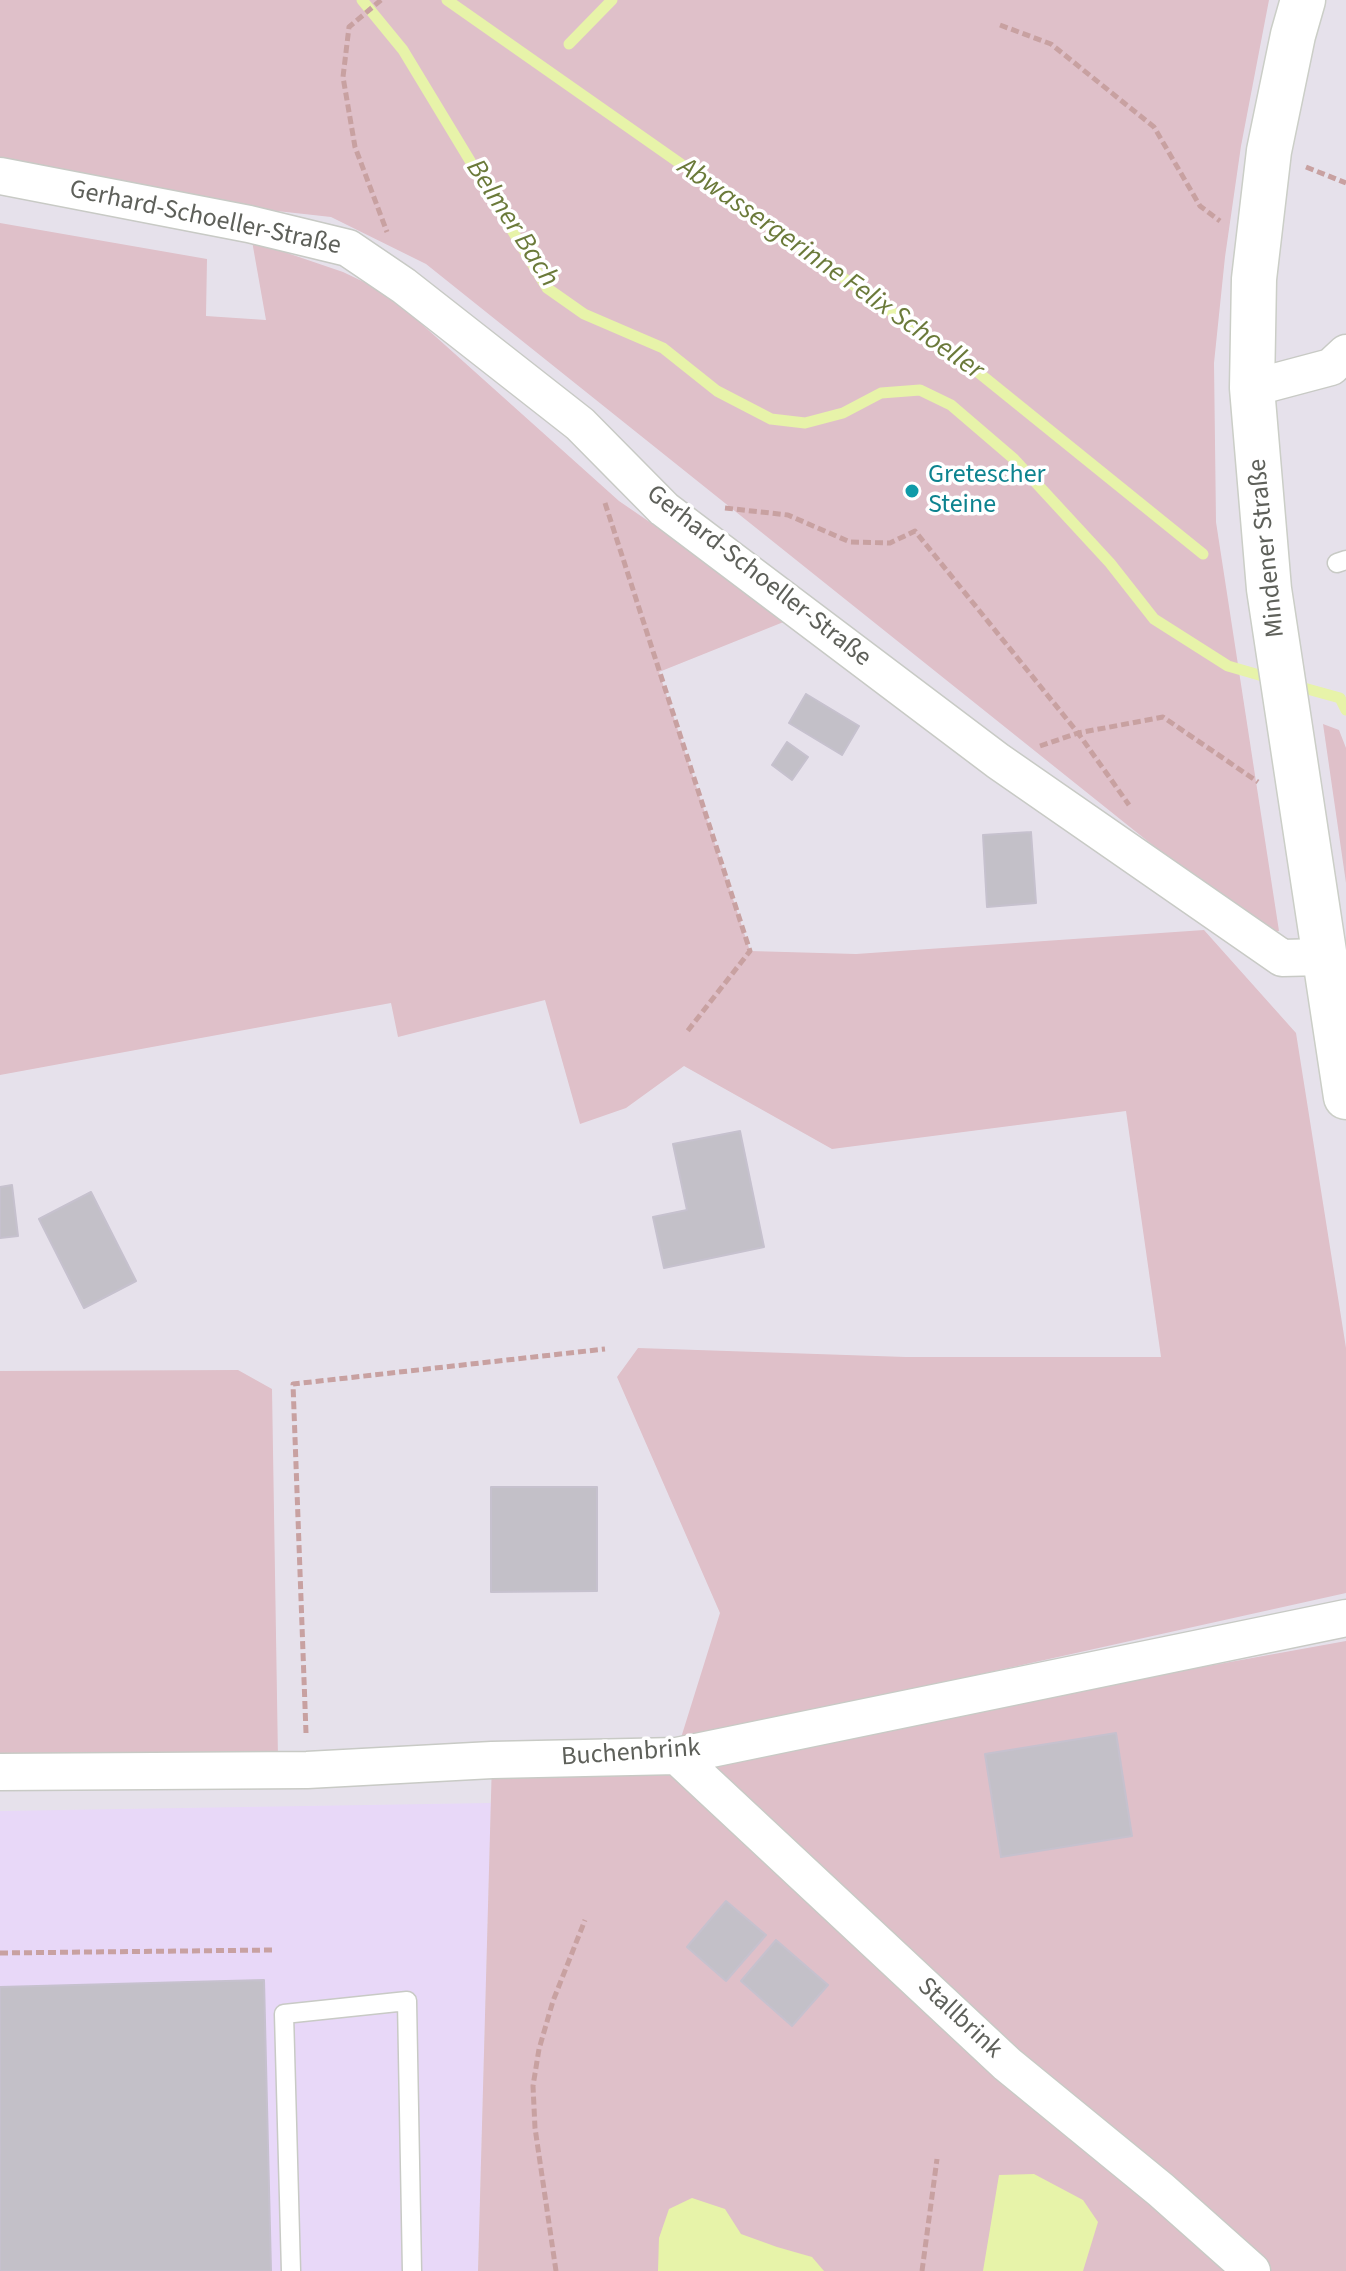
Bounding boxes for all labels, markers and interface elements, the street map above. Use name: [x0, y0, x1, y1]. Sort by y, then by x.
water label: Abwassergerinne Felix Schoeller: [671, 151, 989, 389]
water label: Belmer Bach: [457, 154, 565, 294]
street label: Gerhard-Schoeller-Straße: [67, 175, 343, 263]
street label: Mindener Straße: [1243, 457, 1293, 639]
place label: Gretescher Steine: [928, 460, 1046, 522]
street label: Gerhard-Schoeller-Straße: [639, 480, 877, 674]
marker: Gretescher Steine: [903, 482, 921, 500]
street label: Buchenbrink: [560, 1734, 702, 1774]
street label: Stallbrink: [910, 1972, 1008, 2066]

